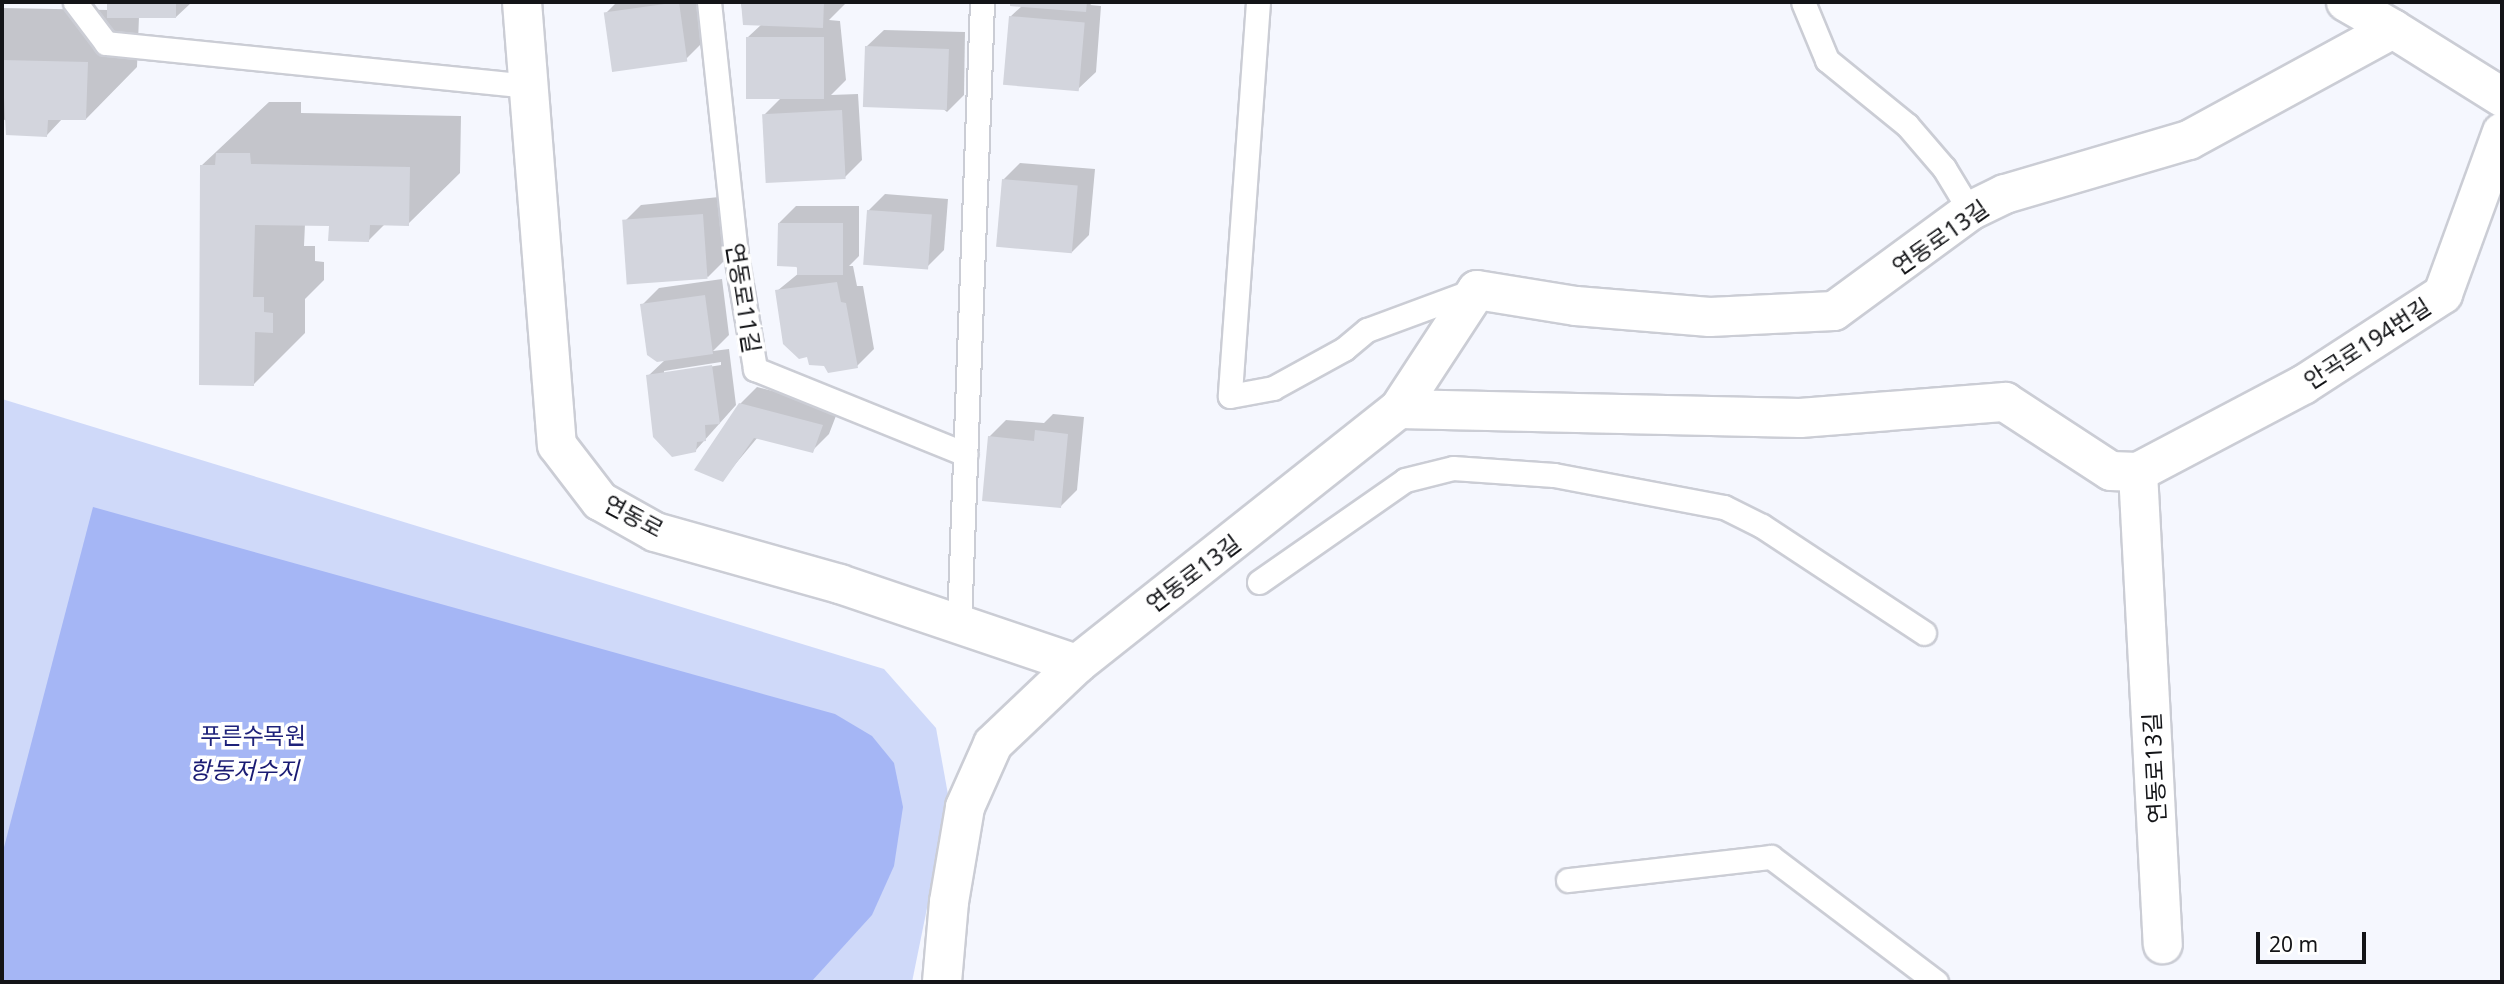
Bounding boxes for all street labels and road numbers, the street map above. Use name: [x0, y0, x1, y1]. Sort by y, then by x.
street label: 연동로13길: [1887, 194, 1993, 280]
street label: 연동로11길: [722, 241, 766, 355]
street label: 안곡로194번길: [2299, 292, 2435, 394]
street label: 연동로: [599, 489, 669, 543]
street label: 연동로13길: [1140, 529, 1246, 617]
street label: 연동로13길: [2137, 712, 2171, 824]

